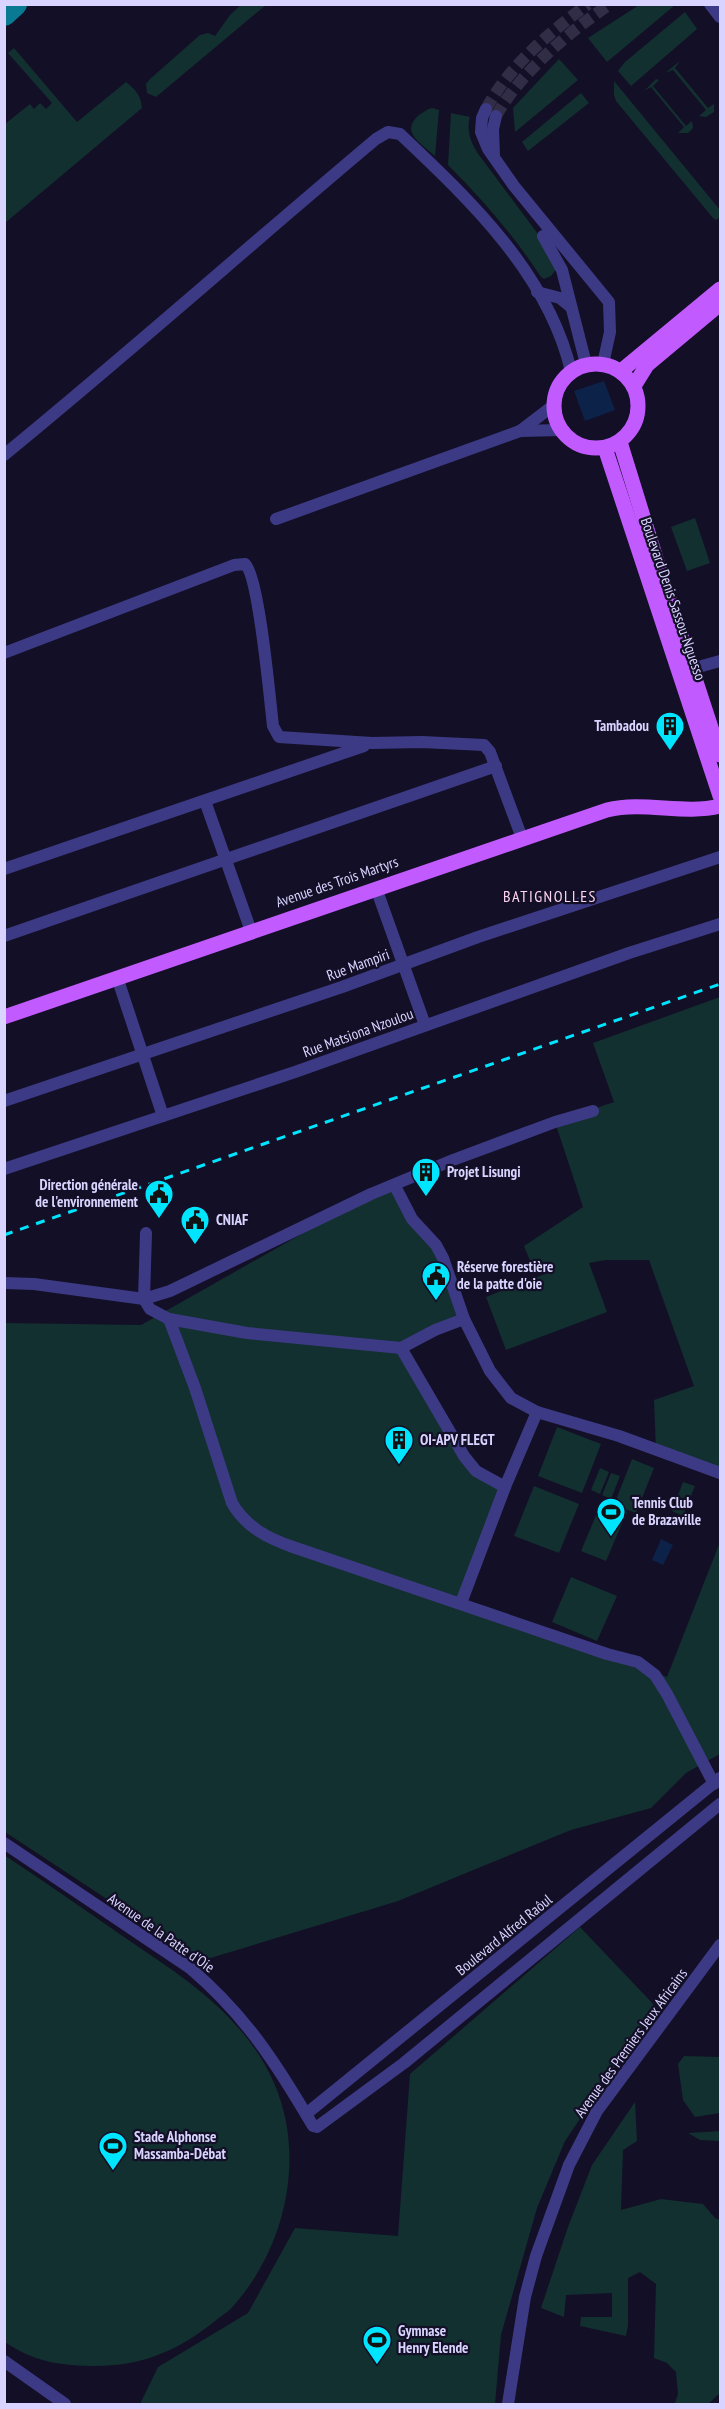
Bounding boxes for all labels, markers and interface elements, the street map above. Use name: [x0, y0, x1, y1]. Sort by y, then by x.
street label: Boulevard Denis Sassou-Nguesso: [637, 515, 710, 683]
building icon: Tambadou: [654, 710, 686, 752]
place label: Tambadou: [594, 716, 649, 735]
street label: Avenue des Trois Martyrs: [273, 852, 400, 911]
district label: BATIGNOLLES: [503, 886, 597, 906]
street label: Rue Mampiri: [324, 944, 392, 985]
street label: Rue Matsiona Nzoulou: [300, 1004, 416, 1061]
building icon: Projet Lisungi: [410, 1156, 442, 1198]
place label: Projet Lisungi: [447, 1162, 521, 1181]
place label: Direction générale de l'environnement: [35, 1175, 139, 1211]
public building icon: Direction générale de l'environnement: [143, 1178, 175, 1220]
public building icon: CNIAF: [179, 1204, 211, 1246]
place label: CNIAF: [216, 1210, 248, 1229]
place label: Réserve forestière de la patte d'oie: [457, 1257, 554, 1293]
public building icon: Réserve forestière de la patte d'oie: [420, 1260, 452, 1302]
building icon: OI-APV FLEGT: [383, 1424, 415, 1466]
place label: OI-APV FLEGT: [420, 1430, 495, 1449]
place label: Tennis Club de Brazaville: [632, 1493, 701, 1529]
sports icon: Tennis Club de Brazaville: [595, 1496, 627, 1538]
street label: Avenue de la Patte d'Oie: [104, 1889, 218, 1976]
street label: Boulevard Alfred Raôul: [452, 1890, 556, 1979]
street label: Avenue des Premiers Jeux Africains: [570, 1964, 691, 2121]
place label: Stade Alphonse Massamba-Débat: [134, 2127, 226, 2163]
sports icon: Stade Alphonse Massamba-Débat: [97, 2130, 129, 2172]
place label: Gymnase Henry Elende: [398, 2321, 469, 2357]
sports icon: Gymnase Henry Elende: [361, 2324, 393, 2366]

